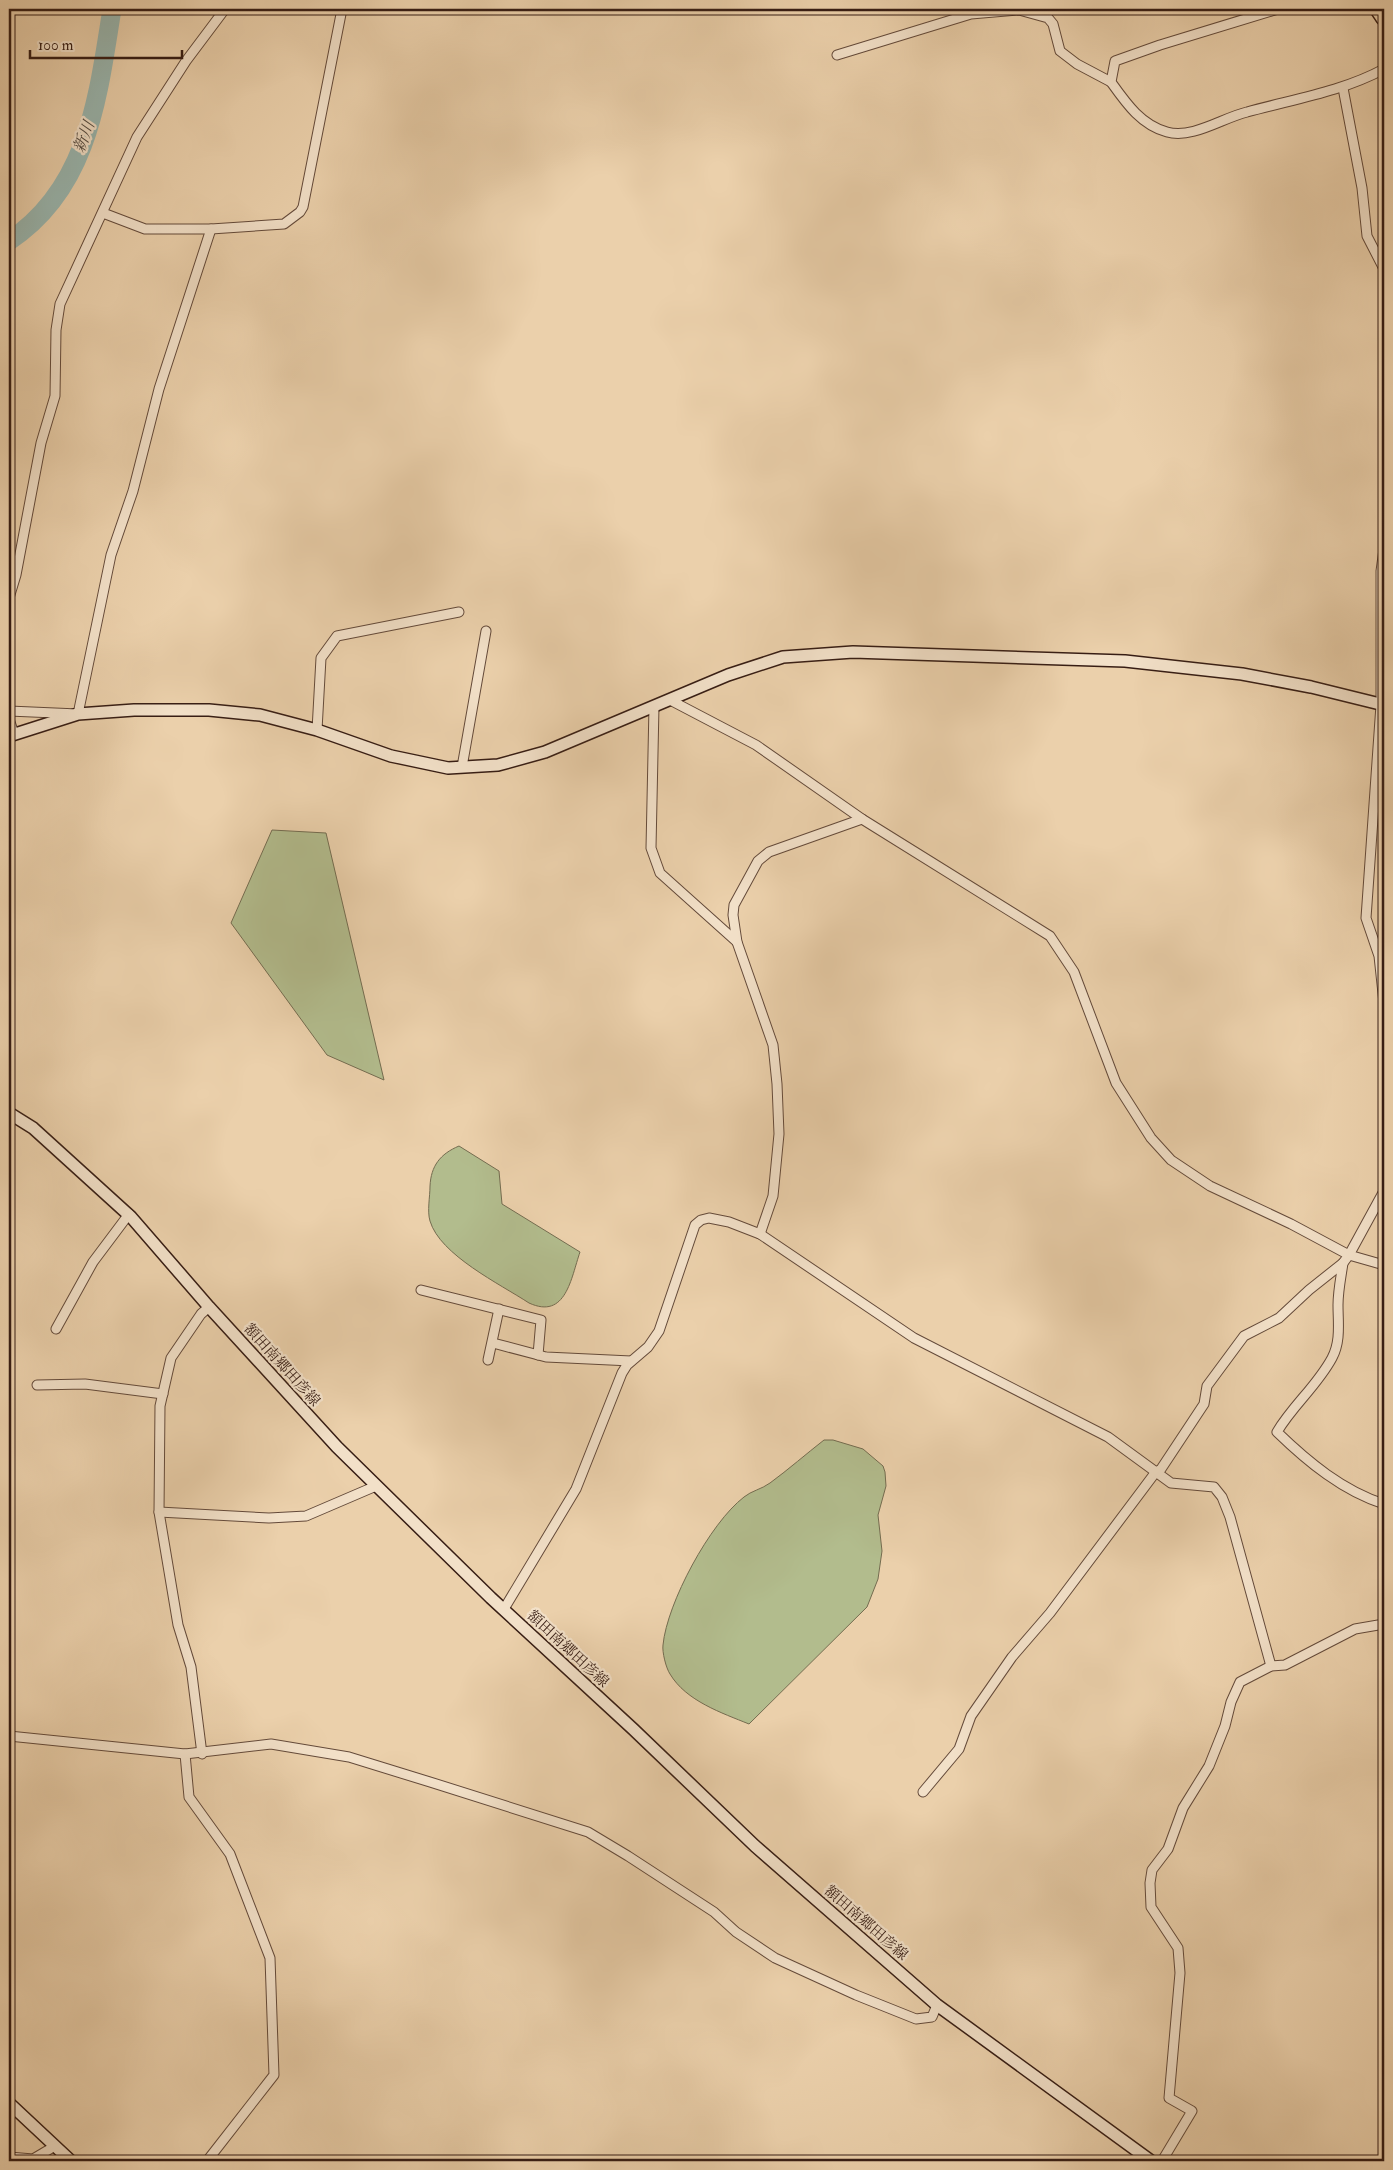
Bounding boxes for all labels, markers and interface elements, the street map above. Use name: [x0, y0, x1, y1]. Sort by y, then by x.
scale bar: [30, 28, 182, 60]
text: 100 m: [38, 36, 74, 55]
water label: 新川: [69, 117, 100, 156]
street label: 額田南郷田彦線: [240, 1320, 324, 1410]
street label: 額田南郷田彦線: [523, 1606, 613, 1692]
street label: 額田南郷田彦線: [820, 1881, 912, 1965]

